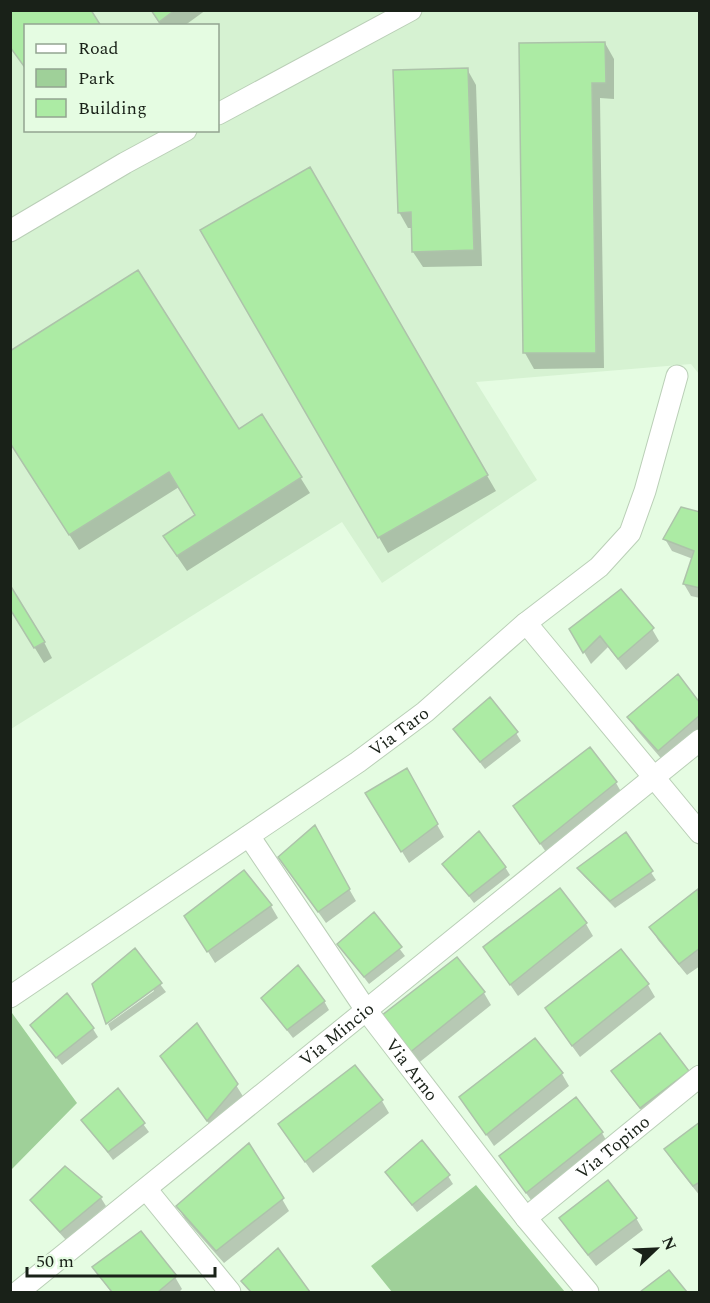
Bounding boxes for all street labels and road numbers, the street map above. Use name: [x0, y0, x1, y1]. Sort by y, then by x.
street label: Via Taro: [363, 700, 435, 763]
street label: Via Mincio: [293, 995, 380, 1073]
street label: Via Arno: [379, 1032, 445, 1107]
street label: Via Topino: [570, 1108, 656, 1186]

